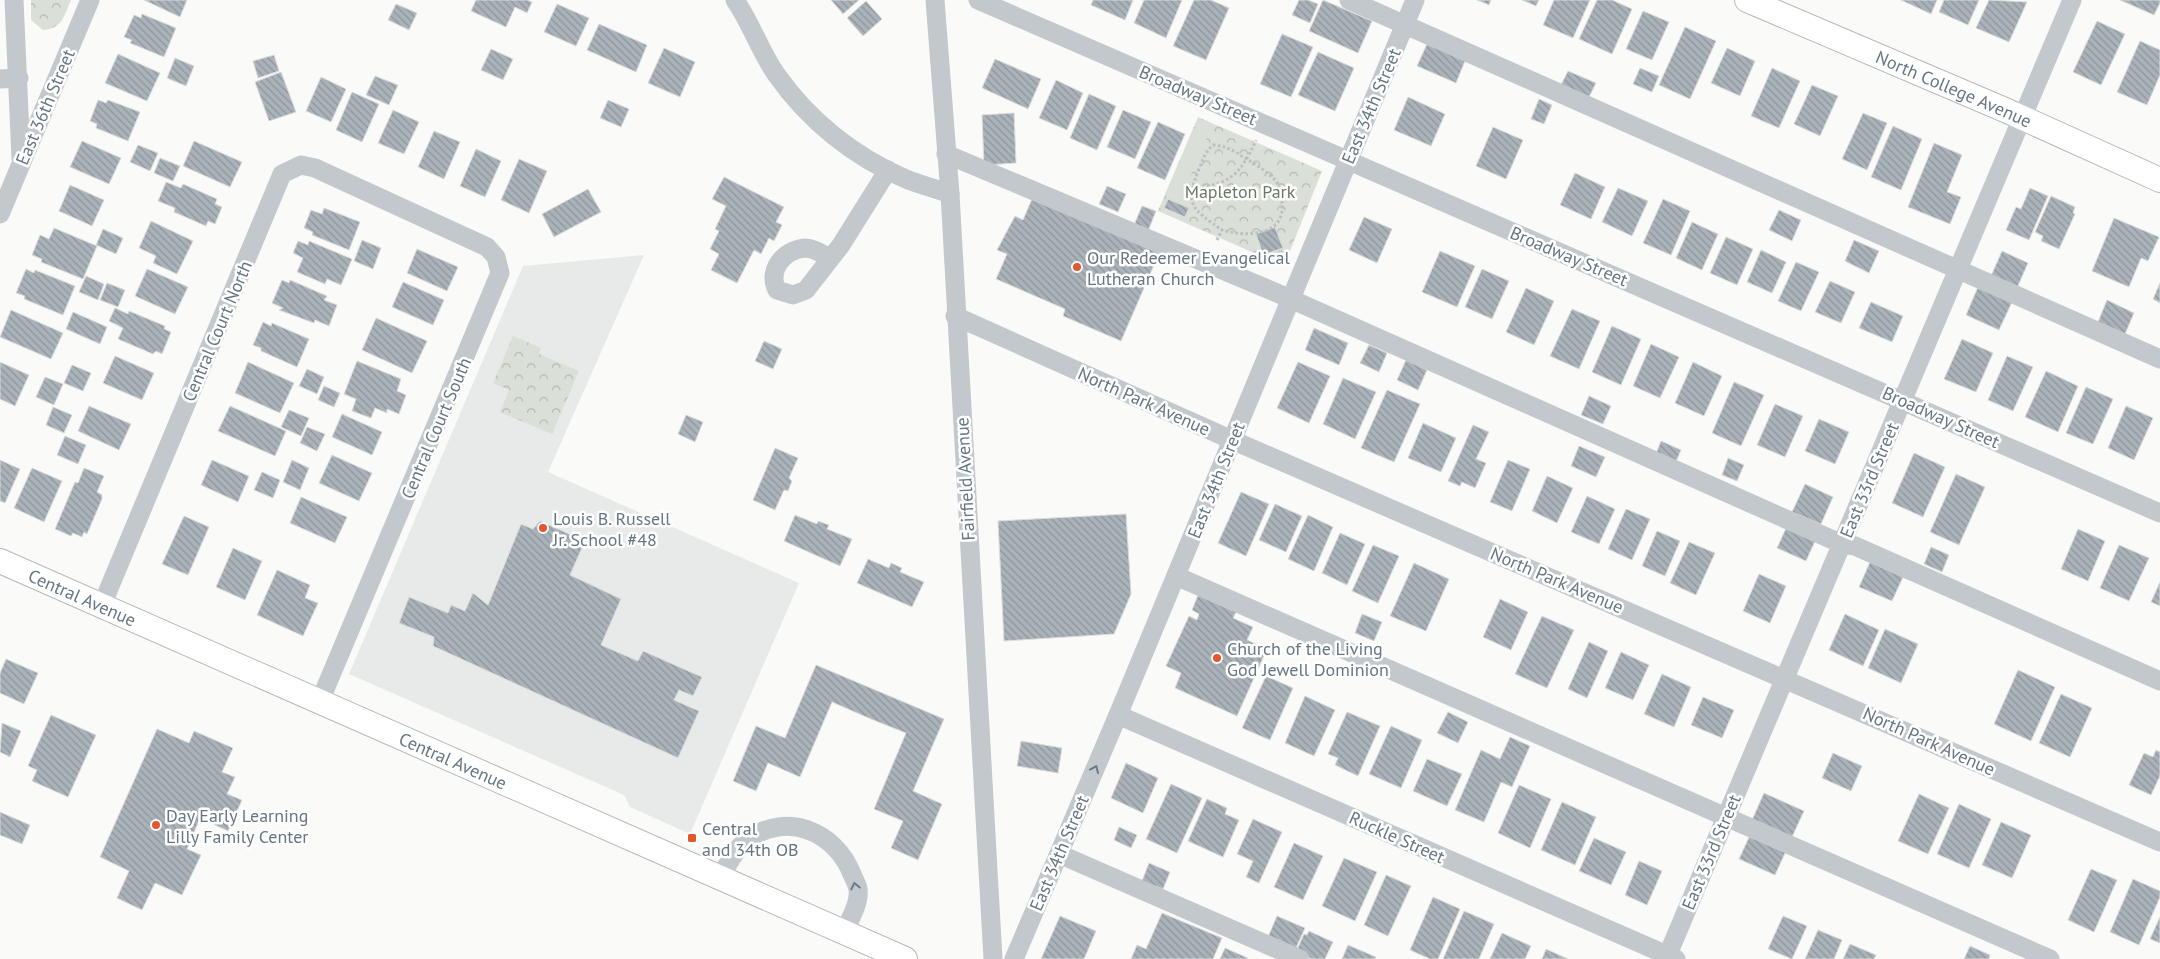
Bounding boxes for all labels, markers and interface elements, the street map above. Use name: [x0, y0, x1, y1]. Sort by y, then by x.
street label: East 34th Street: [1336, 45, 1406, 167]
street label: North College Avenue: [1872, 45, 2035, 132]
street label: East 36th Street: [10, 46, 80, 168]
street label: Broadway Street: [1136, 60, 1260, 130]
park label: Mapleton Park: [1185, 180, 1296, 203]
street label: Broadway Street: [1507, 221, 1631, 291]
place label: Our Redeemer Evangelical Lutheran Church: [1087, 246, 1290, 290]
street label: Central Court North: [177, 257, 257, 405]
marker: Our Redeemer Evangelical Lutheran Church: [1071, 261, 1083, 273]
street label: Central Court South: [396, 354, 476, 502]
street label: North Park Avenue: [1074, 362, 1214, 440]
street label: Broadway Street: [1879, 381, 2003, 453]
street label: Fairfield Avenue: [950, 417, 980, 541]
street label: East 34th Street: [1182, 418, 1250, 542]
street label: East 33rd Street: [1834, 419, 1904, 541]
place label: Louis B. Russell Jr. School #48: [552, 507, 671, 551]
marker: Louis B. Russell Jr. School #48: [537, 522, 549, 534]
street label: North Park Avenue: [1487, 542, 1627, 618]
street label: Central Avenue: [25, 563, 140, 631]
place label: Church of the Living God Jewell Dominion: [1227, 637, 1389, 681]
marker: Church of the Living God Jewell Dominion: [1211, 652, 1223, 664]
street label: North Park Avenue: [1859, 702, 1999, 780]
street label: Central Avenue: [396, 726, 511, 794]
one-way arrow: [1089, 765, 1100, 774]
street label: East 33rd Street: [1676, 791, 1746, 913]
street label: East 34th Street: [1024, 792, 1094, 914]
place label: Day Early Learning Lilly Family Center: [166, 804, 308, 848]
street label: Ruckle Street: [1346, 806, 1448, 868]
place label: Central and 34th OB: [702, 817, 798, 861]
marker: Day Early Learning Lilly Family Center: [150, 819, 162, 831]
marker: Central and 34th OB: [686, 832, 698, 844]
one-way arrow: [850, 882, 861, 890]

